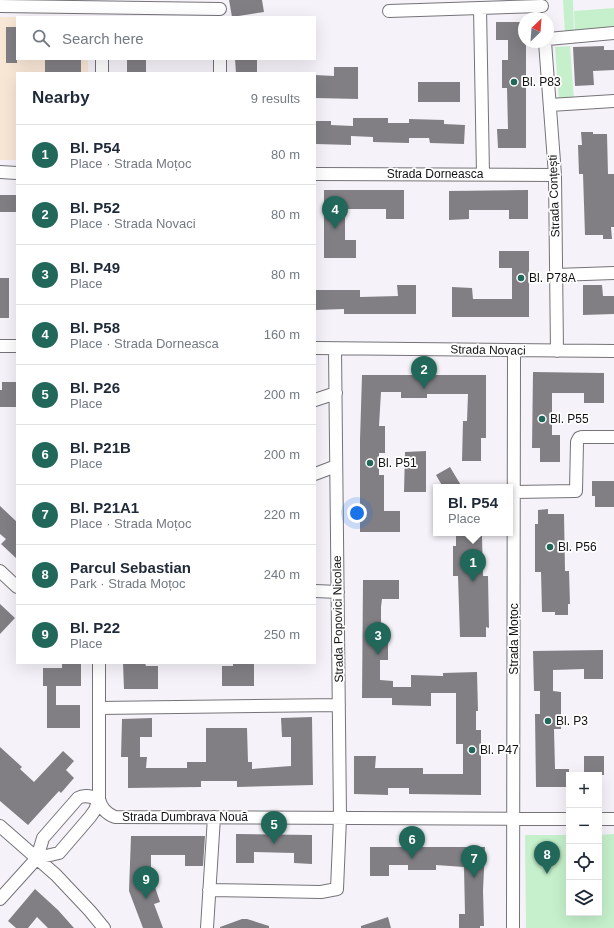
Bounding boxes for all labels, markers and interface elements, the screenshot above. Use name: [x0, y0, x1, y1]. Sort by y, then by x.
north arrow: [518, 12, 554, 48]
search box: [16, 16, 316, 60]
icon: search: [30, 27, 52, 49]
text: Search here: [62, 30, 144, 47]
place label: Bl. P83: [522, 75, 561, 89]
marker: Bl. P83: [509, 77, 519, 87]
text: Nearby: [32, 88, 90, 107]
text: 9 results: [251, 91, 300, 106]
text: Bl. P54: [70, 139, 120, 156]
text: 1: [41, 147, 49, 162]
text: 80 m: [271, 147, 300, 162]
street label: Strada Conțești: [546, 154, 562, 238]
text: Place · Strada Moțoc: [70, 156, 191, 171]
street label: Strada Dorneasca: [387, 167, 484, 181]
pin: 4: [322, 196, 348, 229]
text: Bl. P52: [70, 199, 120, 216]
text: 2: [41, 207, 49, 222]
text: 80 m: [271, 207, 300, 222]
text: Place · Strada Novaci: [70, 216, 196, 231]
text: Bl. P49: [70, 259, 120, 276]
text: 3: [41, 267, 49, 282]
text: 80 m: [271, 267, 300, 282]
place label: Bl. P78A: [529, 271, 576, 285]
marker: Bl. P78A: [516, 273, 526, 283]
text: Place: [70, 276, 103, 291]
text: Bl. P58: [70, 319, 120, 336]
text: 4: [41, 327, 49, 342]
text: 160 m: [264, 327, 300, 342]
text: Place · Strada Dorneasca: [70, 336, 219, 351]
street label: Strada Novaci: [450, 342, 526, 358]
pin: 2: [411, 356, 437, 389]
text: Bl. P26: [70, 379, 120, 396]
text: 5: [41, 387, 49, 402]
text: 200 m: [264, 387, 300, 402]
text: Place: [70, 396, 103, 411]
place label: Bl. P55: [550, 412, 589, 426]
marker: Bl. P55: [537, 414, 547, 424]
text: Bl. P21B: [70, 439, 131, 456]
text: 6: [41, 447, 49, 462]
text: 200 m: [264, 447, 300, 462]
text: Place: [70, 456, 103, 471]
place label: Bl. P51: [378, 456, 417, 470]
marker: Bl. P51: [365, 458, 375, 468]
popup: [433, 484, 513, 536]
text: Bl. P54: [448, 494, 498, 511]
text: Bl. P21A1: [70, 499, 139, 516]
your location: [347, 503, 367, 523]
text: 7: [41, 507, 49, 522]
text: 220 m: [264, 507, 300, 522]
text: Place: [448, 511, 481, 526]
text: Place · Strada Moțoc: [70, 516, 191, 531]
place label: Bl. P56: [558, 540, 597, 554]
marker: Bl. P56: [545, 542, 555, 552]
pin: 1: [460, 549, 486, 582]
street label: Strada Popovici Nicolae: [330, 555, 346, 683]
text: Parcul Sebastian: [70, 559, 191, 576]
text: 8: [41, 567, 49, 582]
text: 240 m: [264, 567, 300, 582]
text: Park · Strada Moțoc: [70, 576, 186, 591]
street label: Strada Moțoc: [507, 603, 521, 675]
text: Bl. P22: [70, 619, 120, 636]
pin: 3: [365, 622, 391, 655]
text: 9: [41, 627, 49, 642]
text: 250 m: [264, 627, 300, 642]
text: Place: [70, 636, 103, 651]
place label: Bl. P3: [556, 714, 588, 728]
marker: Bl. P3: [543, 716, 553, 726]
place label: Bl. P47: [480, 743, 519, 757]
marker: Bl. P47: [467, 745, 477, 755]
map controls: [566, 772, 602, 916]
button: +: [566, 772, 602, 808]
button: −: [566, 808, 602, 844]
street label: Strada Dumbrava Nouă: [122, 810, 248, 824]
pin: 5: [261, 811, 287, 844]
pin: 6: [399, 826, 425, 859]
pin: 8: [534, 841, 560, 874]
button: locate: [566, 844, 602, 880]
pin: 7: [461, 845, 487, 878]
pin: 9: [133, 866, 159, 899]
button: layers: [566, 880, 602, 916]

